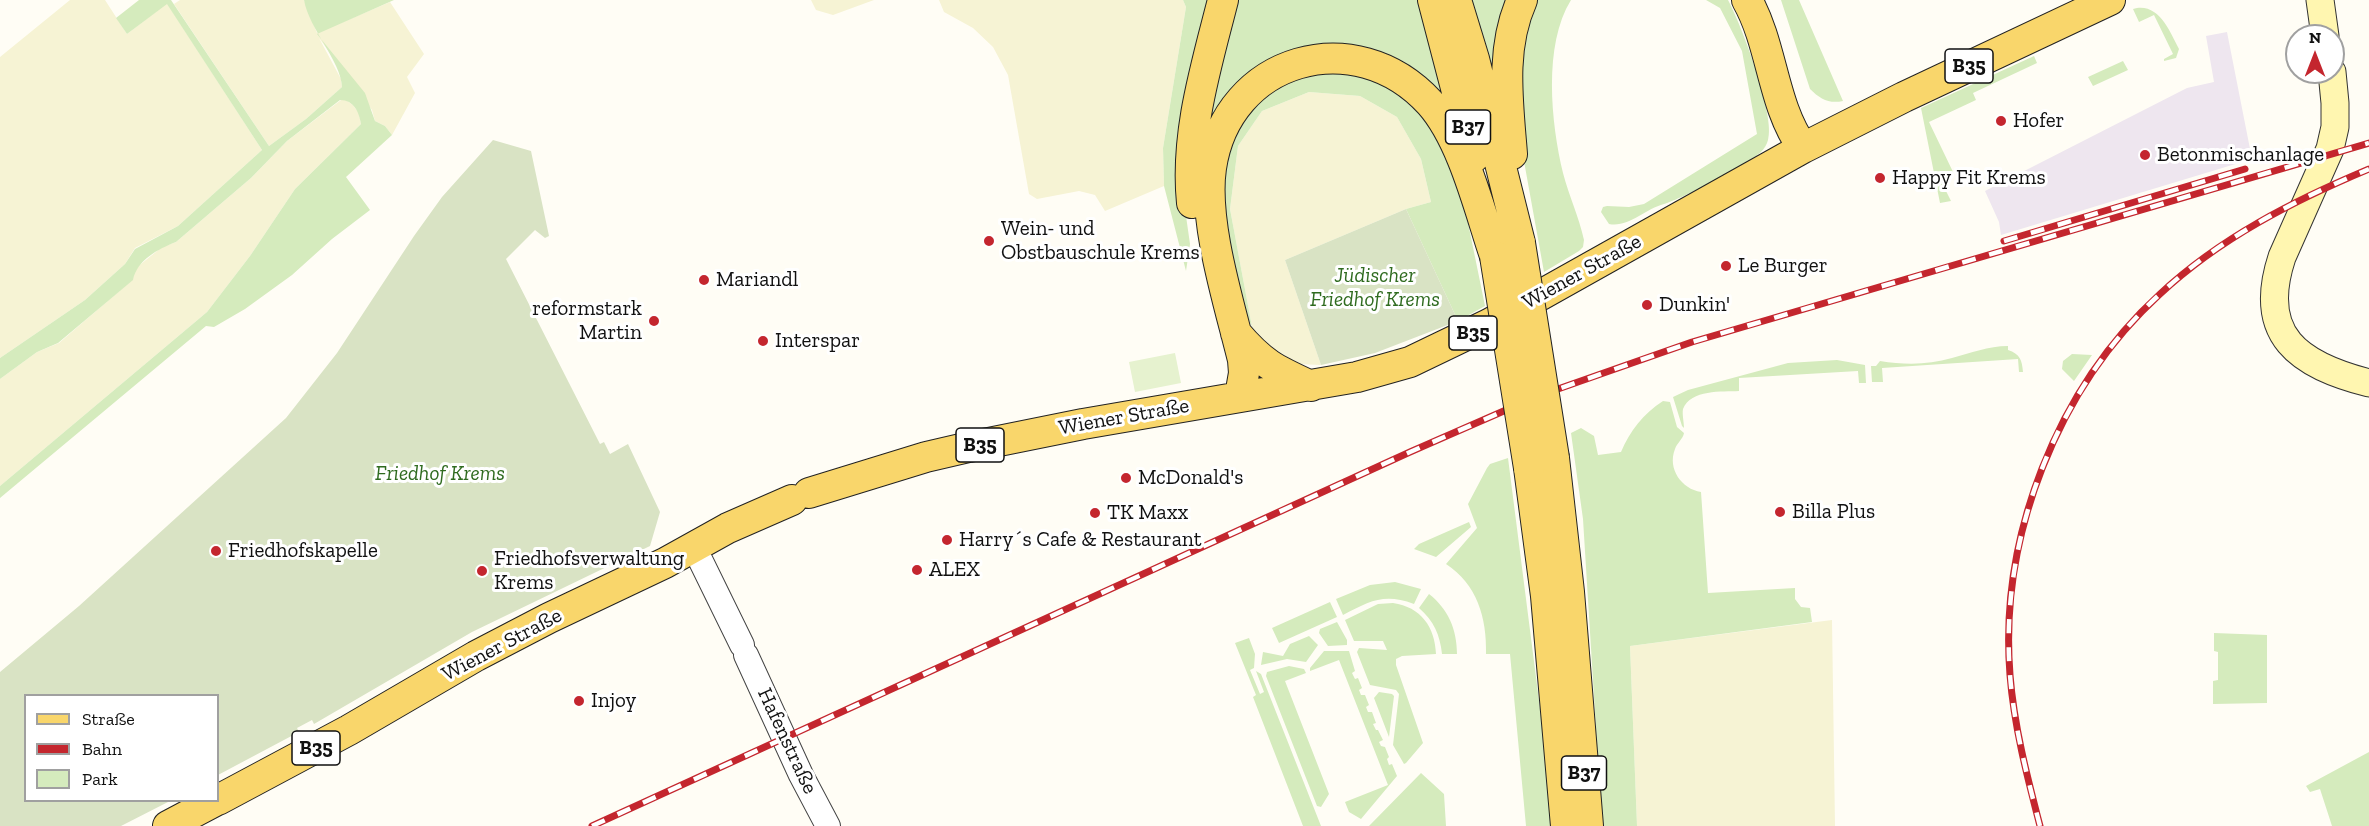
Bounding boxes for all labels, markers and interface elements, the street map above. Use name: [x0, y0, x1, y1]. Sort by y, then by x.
north arrow: [2285, 24, 2345, 84]
text: N: [2309, 28, 2321, 47]
road number: B35: [1945, 49, 1993, 83]
place label: Hofer: [2013, 108, 2064, 134]
road number: B37: [1446, 110, 1490, 144]
marker: Hofer: [1994, 114, 2008, 128]
place label: Betonmischanlage: [2157, 142, 2324, 168]
marker: Betonmischanlage: [2138, 148, 2152, 162]
place label: Happy Fit Krems: [1892, 165, 2046, 191]
marker: Happy Fit Krems: [1873, 171, 1887, 185]
place label: Wein- und Obstbauschule Krems: [1001, 216, 1200, 266]
street label: Wiener Straße: [1518, 229, 1646, 315]
marker: Wein- und Obstbauschule Krems: [982, 234, 996, 248]
place label: Le Burger: [1738, 253, 1828, 279]
marker: Le Burger: [1719, 259, 1733, 273]
park label: Jüdischer Friedhof Krems: [1310, 263, 1440, 313]
place label: Mariandl: [716, 267, 798, 293]
marker: Mariandl: [697, 273, 711, 287]
place label: Dunkin': [1659, 292, 1730, 318]
place label: reformstark Martin: [532, 296, 642, 346]
marker: Dunkin': [1640, 298, 1654, 312]
marker: reformstark Martin: [647, 314, 661, 328]
road number: B35: [1449, 316, 1497, 350]
place label: Interspar: [775, 328, 860, 354]
marker: Interspar: [756, 334, 770, 348]
street label: Wiener Straße: [1057, 393, 1191, 441]
road number: B35: [956, 428, 1004, 462]
park label: Friedhof Krems: [375, 461, 505, 487]
place label: McDonald's: [1138, 465, 1243, 491]
marker: McDonald's: [1119, 471, 1133, 485]
place label: Billa Plus: [1792, 499, 1875, 525]
place label: TK Maxx: [1107, 500, 1188, 526]
marker: Billa Plus: [1773, 505, 1787, 519]
marker: TK Maxx: [1088, 506, 1102, 520]
place label: Harry´s Cafe & Restaurant: [959, 527, 1202, 553]
marker: Harry´s Cafe & Restaurant: [940, 533, 954, 547]
place label: Friedhofskapelle: [228, 538, 378, 564]
marker: Friedhofskapelle: [209, 544, 223, 558]
place label: Friedhofsverwaltung Krems: [494, 546, 684, 596]
place label: ALEX: [929, 557, 980, 583]
marker: ALEX: [910, 563, 924, 577]
marker: Friedhofsverwaltung Krems: [475, 564, 489, 578]
street label: Wiener Straße: [438, 603, 566, 687]
street label: Hafenstraße: [752, 684, 822, 798]
place label: Injoy: [591, 688, 636, 714]
legend: [24, 694, 219, 802]
marker: Injoy: [572, 694, 586, 708]
text: Straße: [82, 708, 135, 730]
road number: B35: [292, 731, 340, 765]
text: Bahn: [82, 738, 122, 760]
road number: B37: [1562, 756, 1606, 790]
text: Park: [82, 768, 118, 790]

